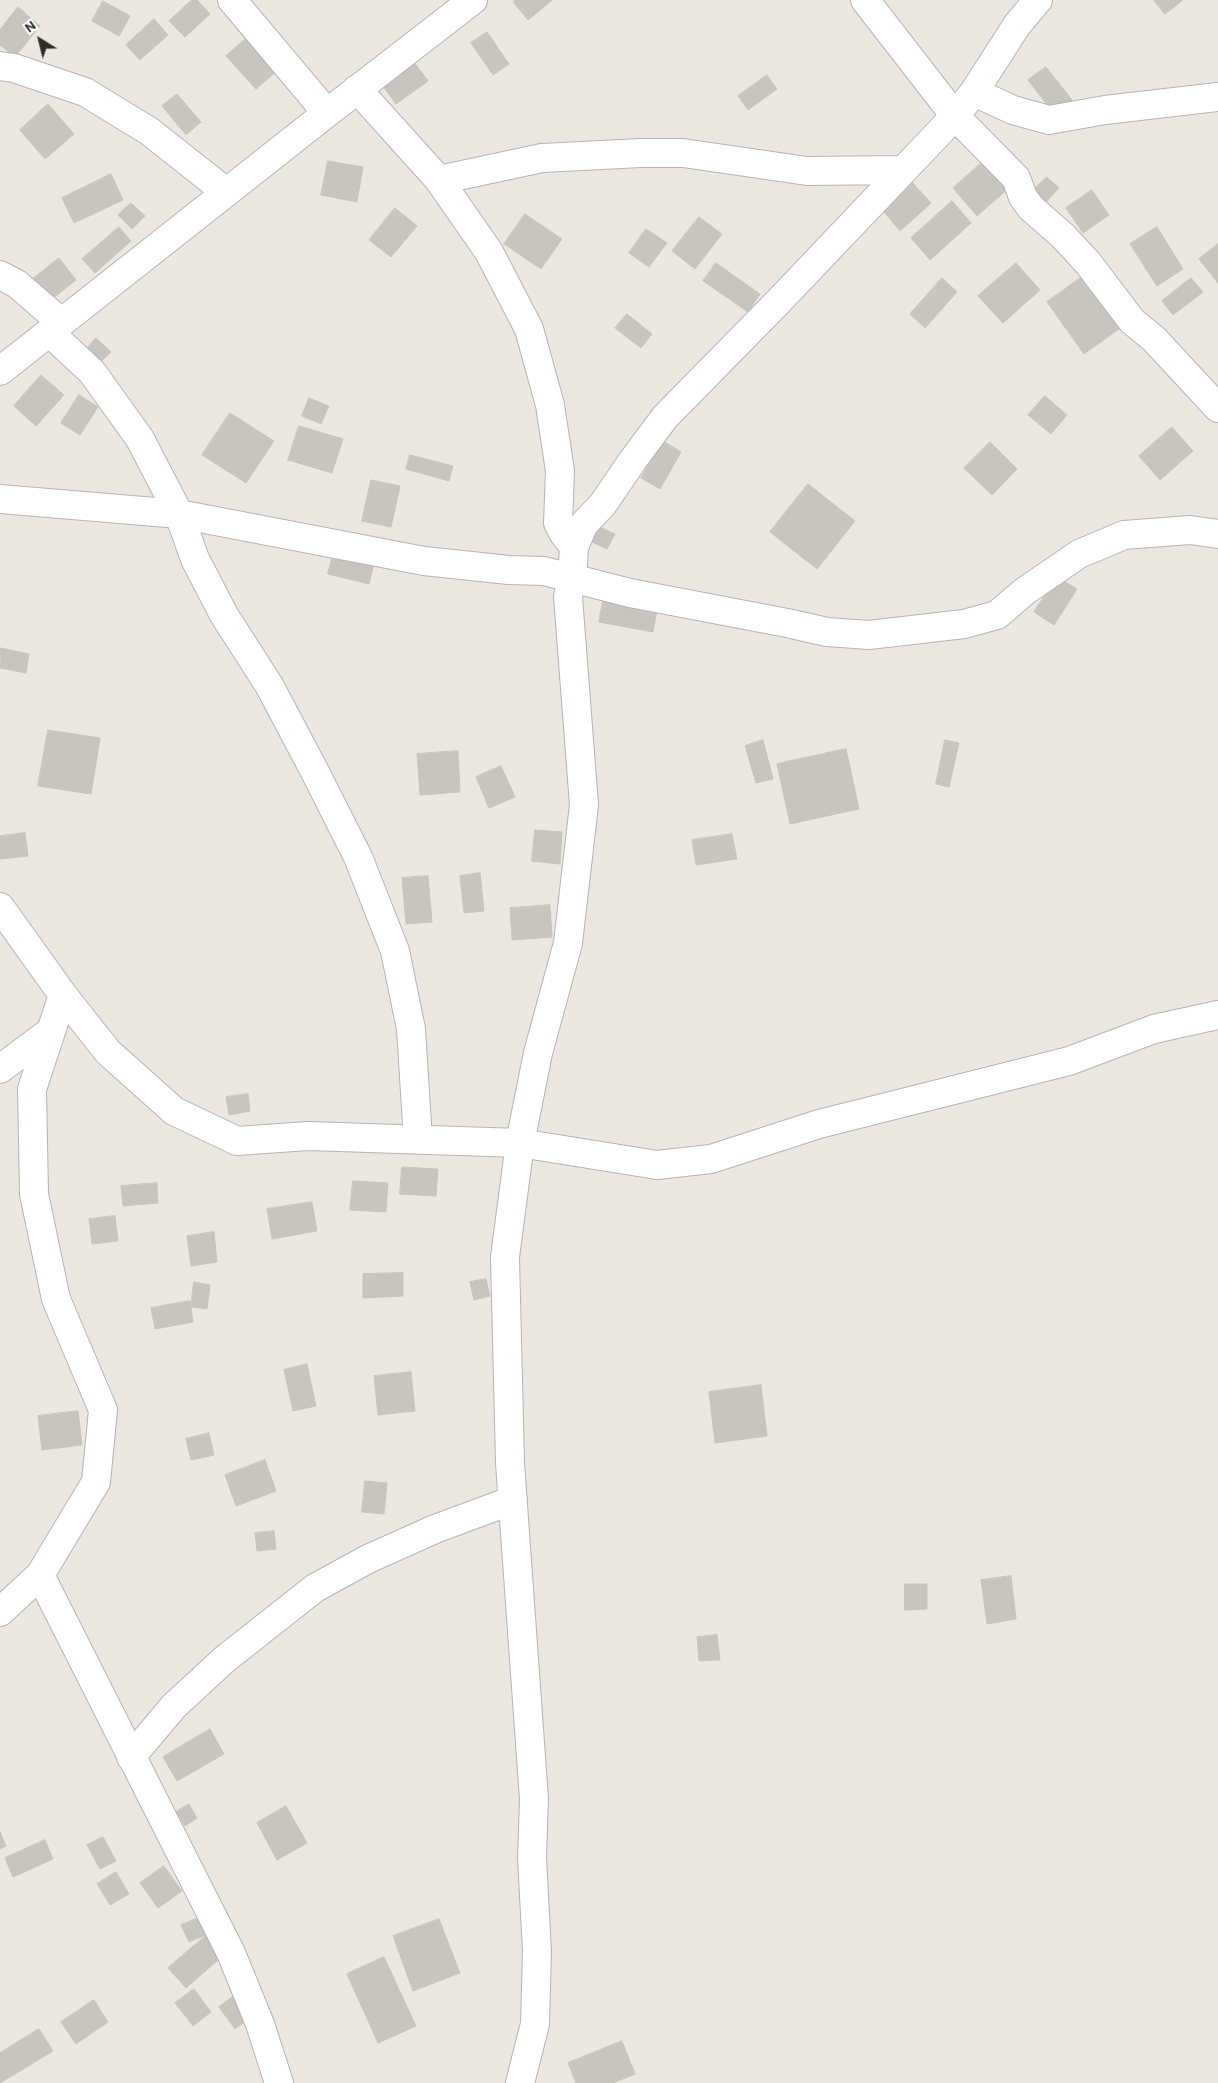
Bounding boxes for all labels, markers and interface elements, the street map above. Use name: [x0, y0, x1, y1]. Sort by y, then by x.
north arrow: [15, 15, 65, 65]
text: N: [22, 18, 40, 37]

